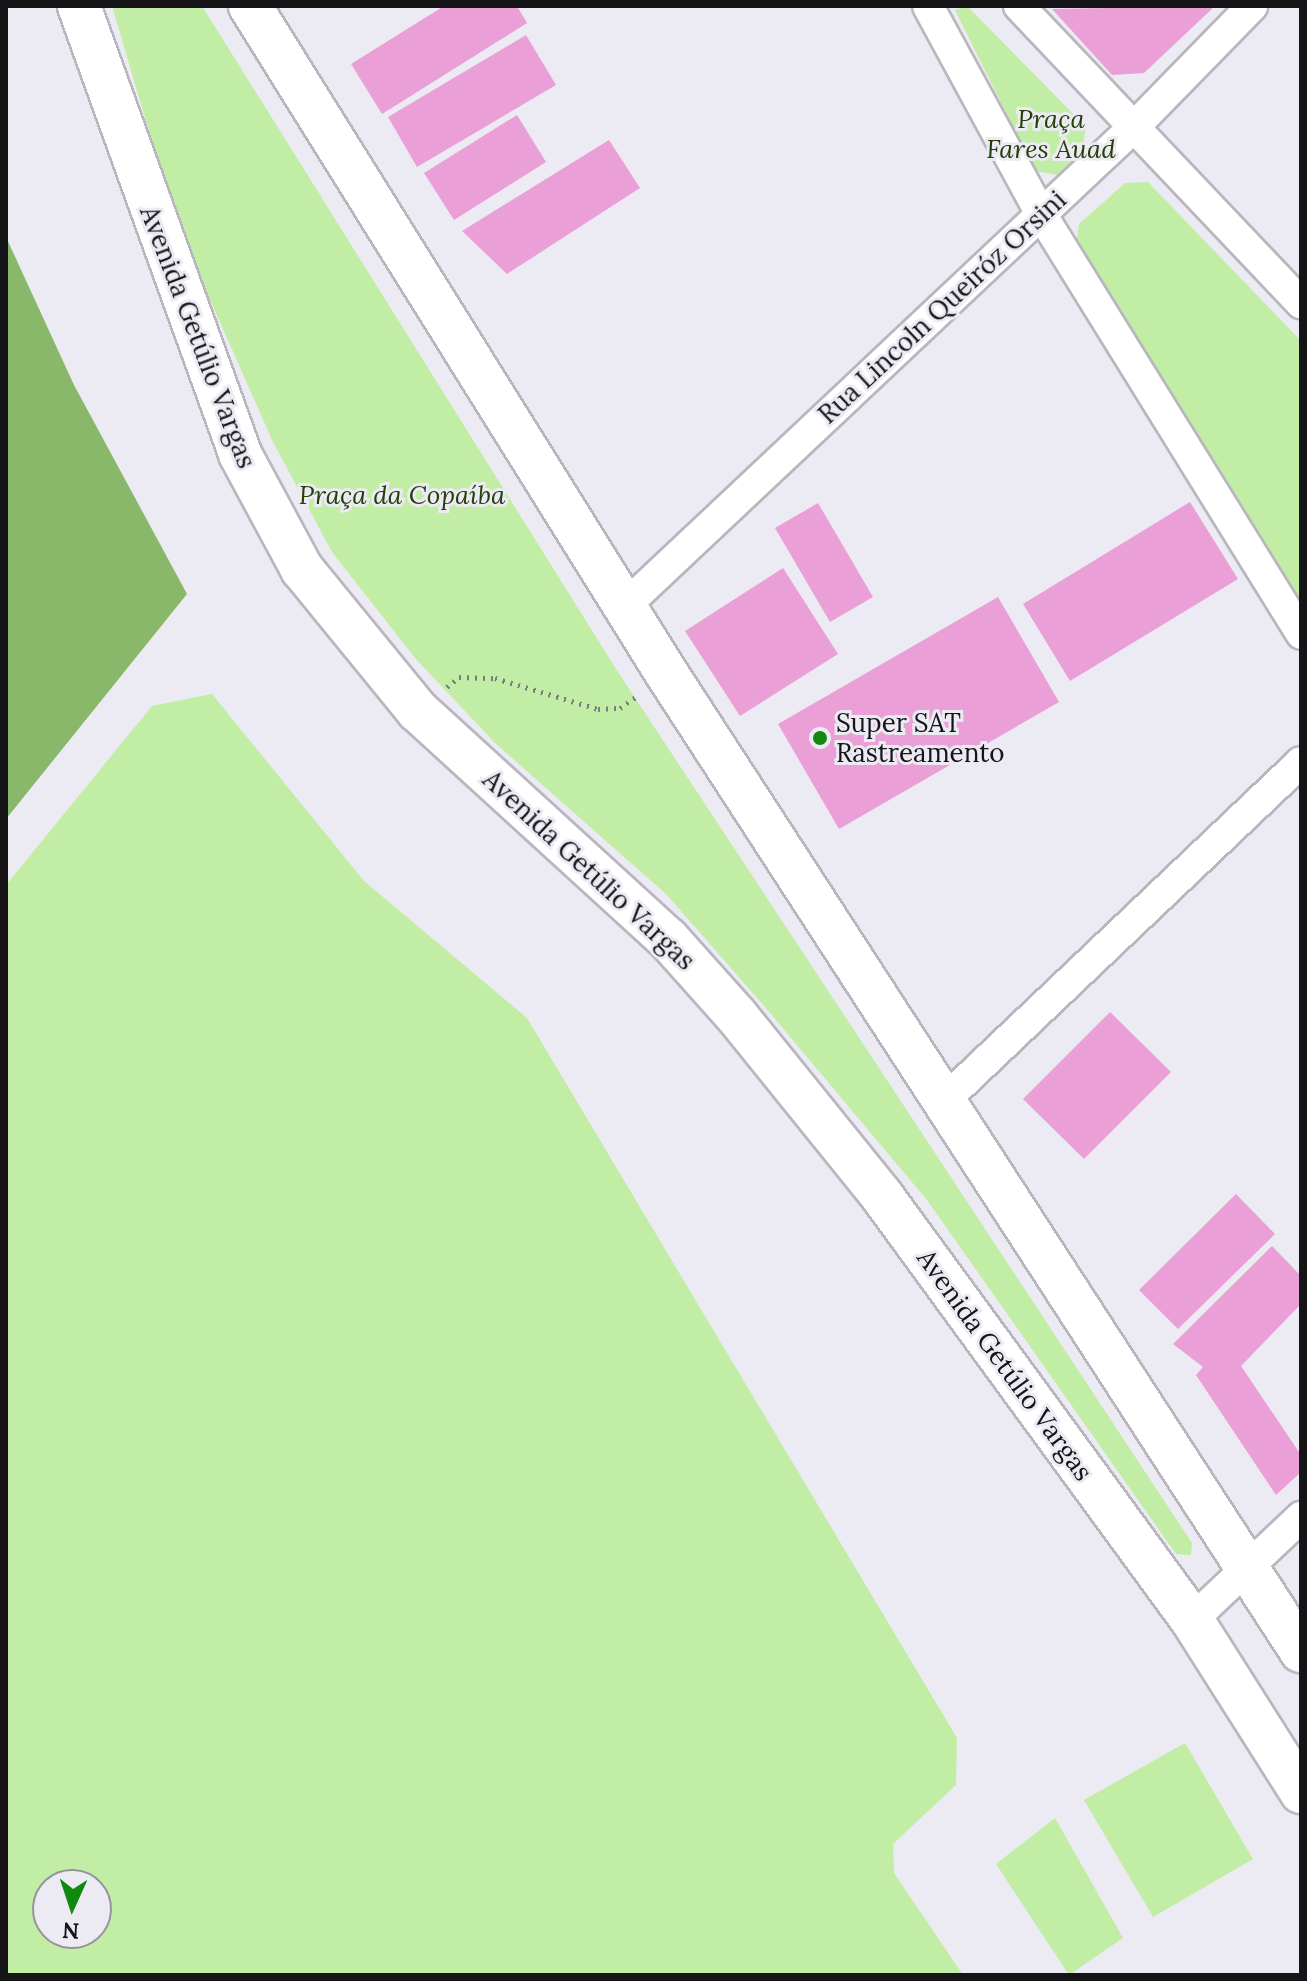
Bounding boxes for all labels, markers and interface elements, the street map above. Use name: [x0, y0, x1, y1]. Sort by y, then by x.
park label: Praça Fares Auad: [986, 103, 1116, 164]
street label: Rua Lincoln Queiróz Orsini: [812, 184, 1072, 430]
street label: Avenida Getúlio Vargas: [134, 202, 262, 472]
park label: Praça da Copaíba: [299, 479, 505, 511]
place label: Super SAT Rastreamento: [836, 707, 1005, 768]
marker: Super SAT Rastreamento: [811, 729, 829, 747]
street label: Avenida Getúlio Vargas: [477, 764, 701, 976]
street label: Avenida Getúlio Vargas: [911, 1243, 1099, 1487]
north arrow: [32, 1869, 112, 1949]
text: N: [62, 1917, 80, 1945]

